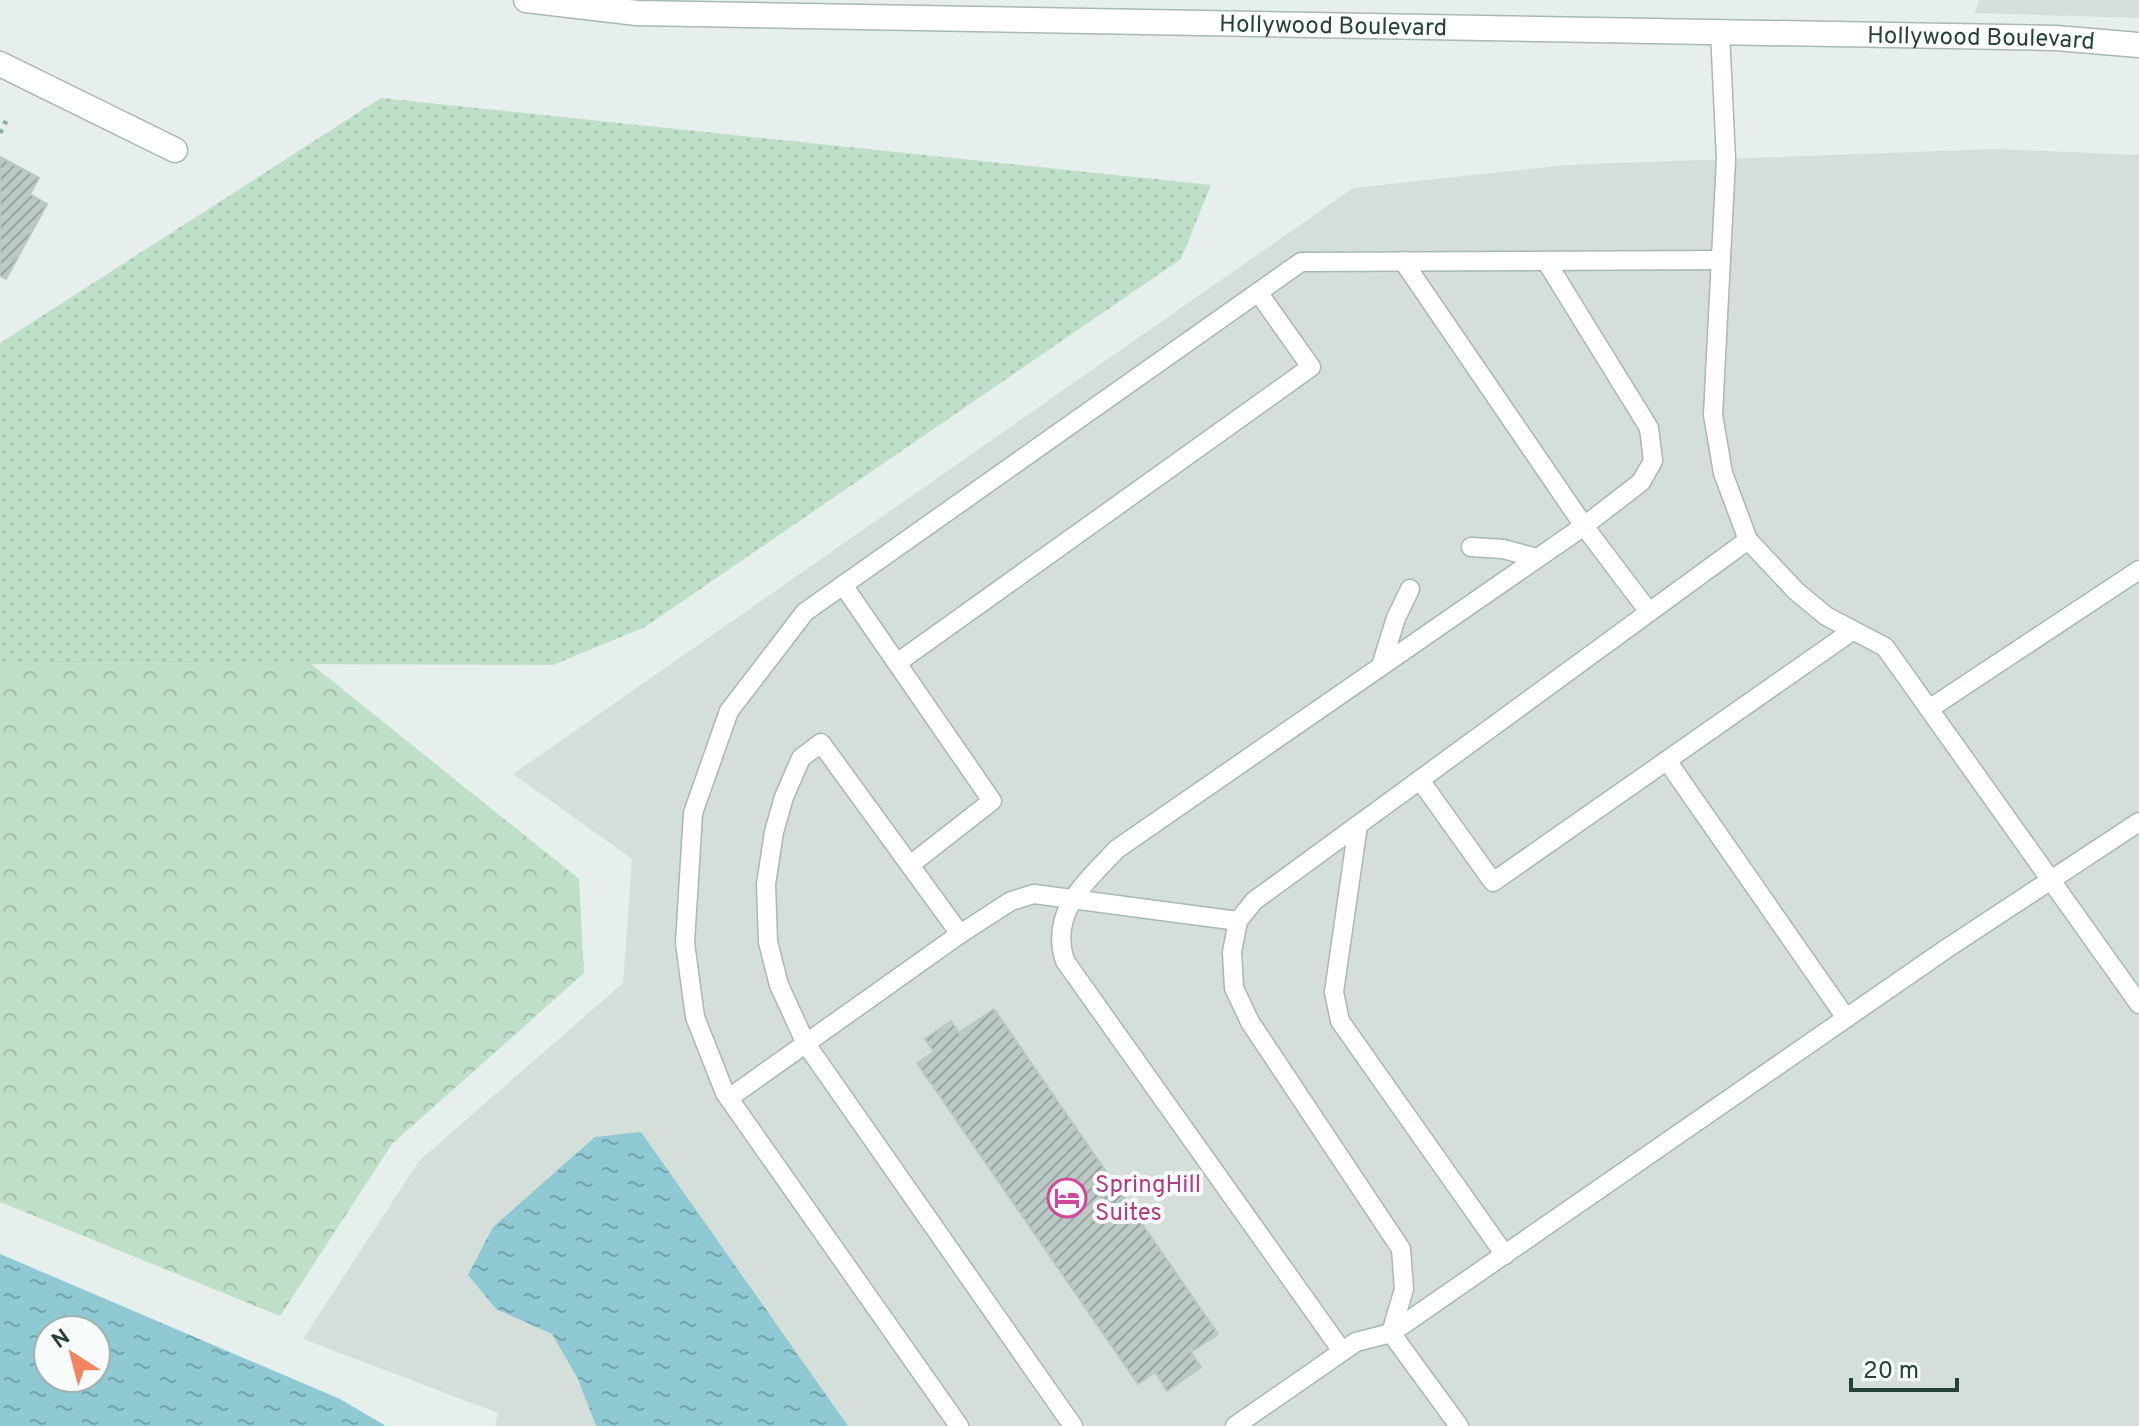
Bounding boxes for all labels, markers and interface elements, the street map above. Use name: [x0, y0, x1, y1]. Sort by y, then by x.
street label: Hollywood Boulevard: [1219, 10, 1447, 44]
street label: Hollywood Boulevard: [1867, 22, 2096, 58]
place label: SpringHill Suites: [1095, 1171, 1201, 1229]
hotel icon: SpringHill Suites: [1046, 1177, 1088, 1219]
north arrow: [32, 1314, 112, 1394]
text: N: [47, 1324, 76, 1355]
scale bar: [1851, 1342, 1957, 1392]
text: 20 m: [1863, 1357, 1919, 1387]

